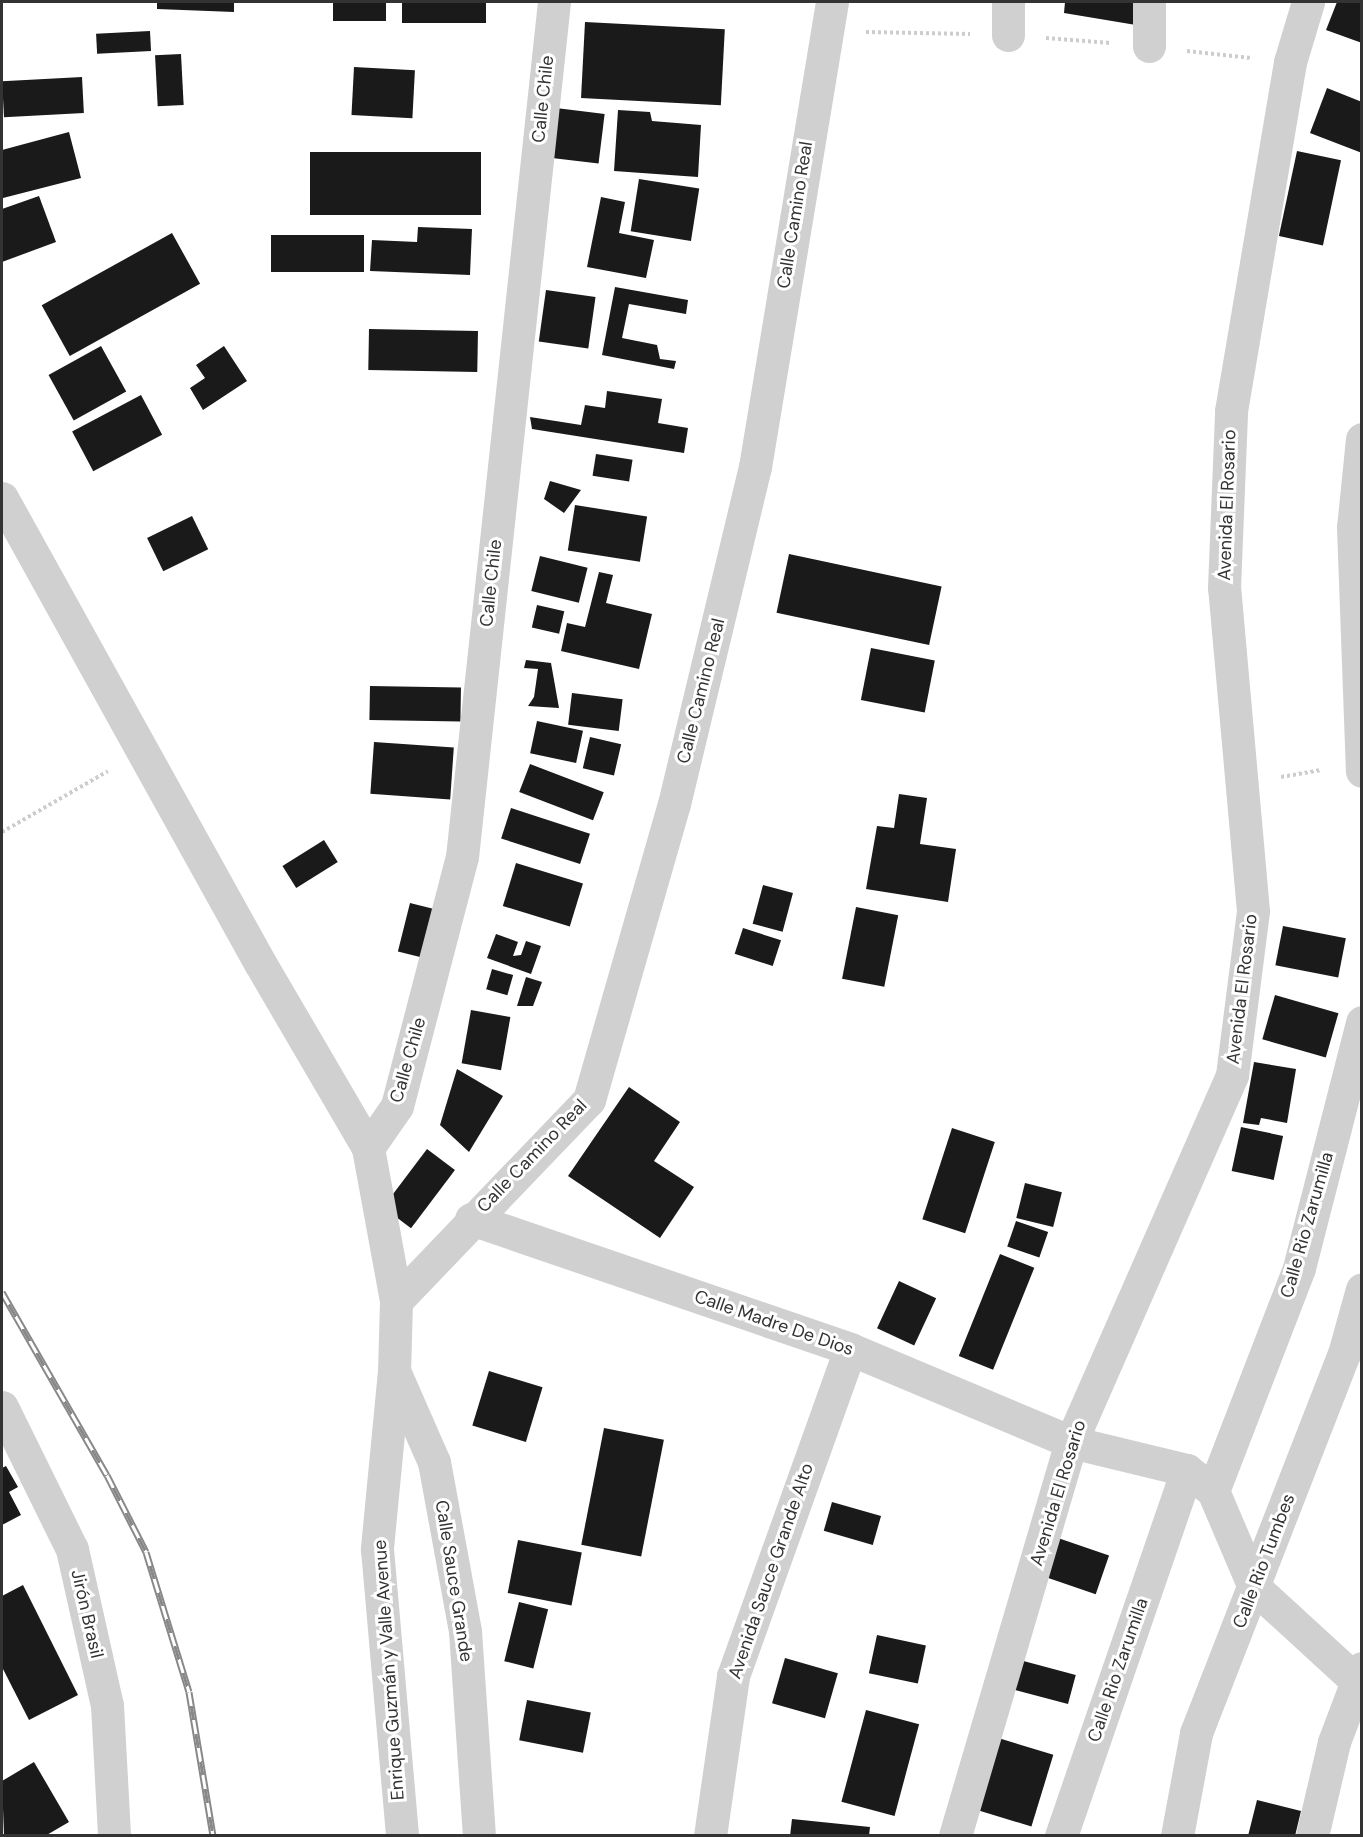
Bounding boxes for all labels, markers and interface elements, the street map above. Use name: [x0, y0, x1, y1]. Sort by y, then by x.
street label: Calle Chile: [528, 54, 558, 144]
street label: Calle Camino Real: [773, 140, 817, 290]
street label: Avenida El Rosario: [1214, 429, 1240, 581]
street label: Calle Chile: [476, 538, 506, 628]
street label: Calle Camino Real: [673, 616, 729, 766]
street label: Avenida El Rosario: [1222, 913, 1262, 1065]
street label: Calle Chile: [386, 1015, 430, 1105]
street label: Calle Camino Real: [473, 1095, 591, 1217]
street label: Calle Rio Zarumilla: [1276, 1149, 1338, 1301]
street label: Calle Madre De Dios: [691, 1286, 857, 1360]
street label: Avenida El Rosario: [1026, 1418, 1090, 1568]
street label: Avenida Sauce Grande Alto: [724, 1460, 818, 1682]
street label: Calle Rio Tumbes: [1228, 1491, 1300, 1631]
street label: Calle Sauce Grande: [431, 1499, 477, 1663]
street label: Enrique Guzmán y Valle Avenue: [369, 1539, 409, 1801]
street label: Jirón Brasil: [66, 1568, 108, 1660]
street label: Calle Rio Zarumilla: [1083, 1595, 1153, 1745]

